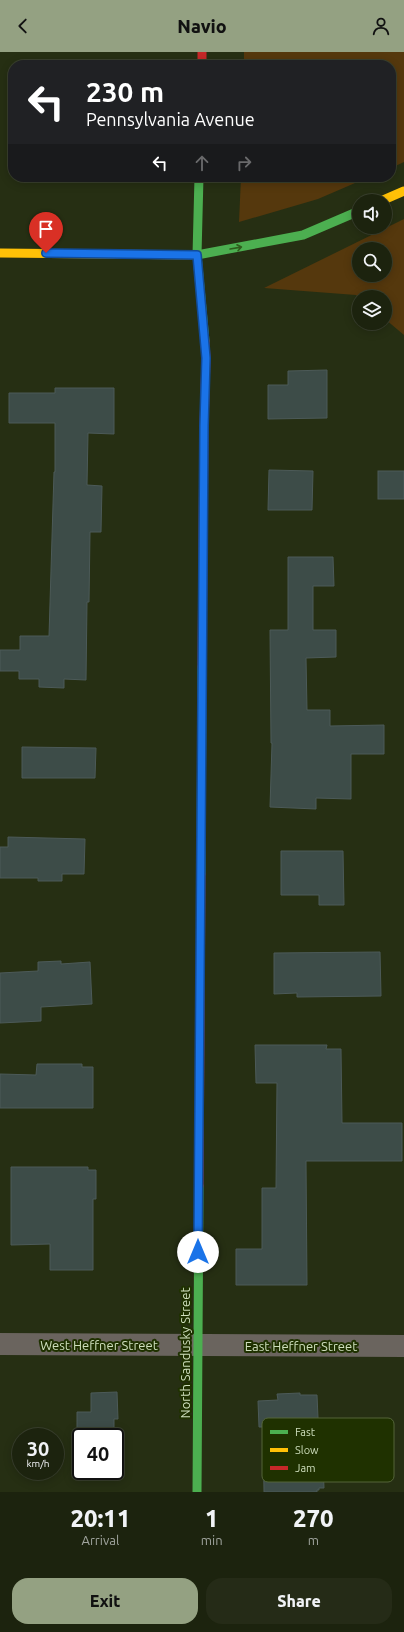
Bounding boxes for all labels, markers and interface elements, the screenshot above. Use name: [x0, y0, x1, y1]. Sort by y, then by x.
icon: back: [12, 15, 34, 37]
icon: person: [370, 15, 392, 37]
text: Navio: [177, 16, 227, 36]
icon: left: [20, 76, 72, 128]
text: 230 m: [86, 76, 164, 107]
text: Pennsylvania Avenue: [86, 109, 255, 129]
icon: left: [149, 152, 171, 174]
icon: ahead: [191, 152, 213, 174]
icon: right: [233, 152, 255, 174]
map controls: [352, 194, 392, 330]
button: sound: [352, 194, 392, 234]
pin: [29, 212, 63, 253]
icon: arrive: [35, 218, 57, 240]
button: search: [352, 242, 392, 282]
one-way arrow: [229, 243, 242, 251]
button: layers: [352, 290, 392, 330]
position arrow: [177, 1231, 219, 1273]
street label: North Sandusky Street: [178, 1287, 192, 1419]
street label: West Heffner Street: [40, 1338, 158, 1352]
street label: East Heffner Street: [245, 1339, 357, 1353]
legend: [262, 1418, 394, 1482]
text: Fast: [295, 1426, 316, 1438]
speed limit sign: 40: [72, 1428, 124, 1480]
text: 30: [27, 1437, 49, 1460]
text: Slow: [295, 1444, 319, 1456]
text: km/h: [26, 1458, 50, 1469]
text: Jam: [295, 1462, 316, 1474]
text: 20:11: [70, 1505, 130, 1532]
text: 1: [205, 1505, 218, 1532]
text: 270: [293, 1505, 334, 1532]
text: Arrival: [81, 1533, 119, 1547]
text: min: [201, 1533, 223, 1547]
text: m: [308, 1533, 319, 1547]
button: Exit: [12, 1578, 198, 1624]
button: Share: [206, 1578, 392, 1624]

